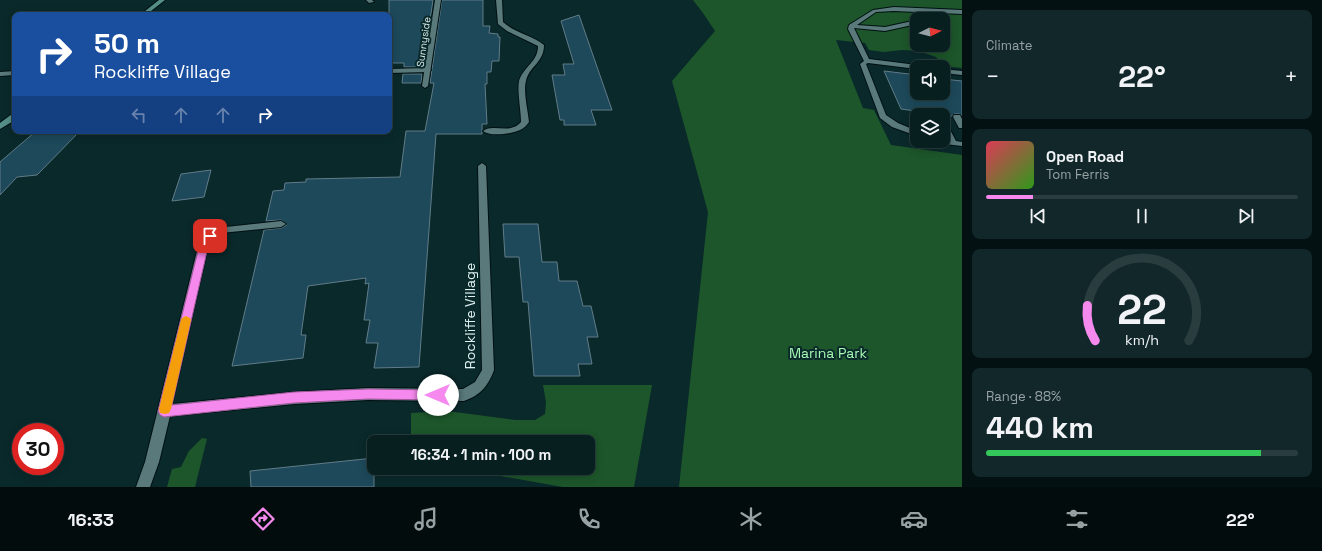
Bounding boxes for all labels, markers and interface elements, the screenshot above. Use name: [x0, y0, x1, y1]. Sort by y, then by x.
north arrow: [910, 12, 950, 52]
map controls: [910, 12, 950, 148]
street label: Sunnyside: [414, 16, 433, 68]
text: 50 m: [94, 25, 160, 61]
icon: right: [28, 28, 80, 80]
text: Climate: [986, 37, 1032, 54]
text: 22°: [1118, 57, 1166, 96]
text: Rockliffe Village: [94, 60, 231, 83]
button: sound: [910, 60, 950, 100]
text: −: [986, 62, 1000, 90]
text: +: [1284, 62, 1298, 90]
icon: left: [128, 104, 150, 126]
icon: ahead: [170, 104, 192, 126]
icon: ahead: [212, 104, 234, 126]
icon: right: [254, 104, 276, 126]
button: layers: [910, 108, 950, 148]
text: Open Road: [1046, 147, 1124, 166]
text: Tom Ferris: [1046, 166, 1109, 183]
icon: previous: [1027, 205, 1049, 227]
icon: pause: [1131, 205, 1153, 227]
icon: next: [1235, 205, 1257, 227]
pin: [193, 219, 227, 253]
icon: arrive: [199, 225, 221, 247]
street label: Rockliffe Village: [461, 263, 479, 369]
text: 22: [1117, 283, 1167, 336]
text: km/h: [1125, 331, 1159, 349]
park label: Marina Park: [789, 344, 868, 362]
position arrow: [417, 374, 459, 416]
text: Range · 88%: [986, 388, 1061, 405]
text: 440 km: [986, 408, 1094, 447]
speed limit sign: 30: [12, 423, 64, 475]
text: 16:34 · 1 min · 100 m: [411, 445, 551, 464]
icon: directions: [249, 505, 277, 533]
icon: music: [412, 505, 440, 533]
icon: phone: [575, 505, 603, 533]
icon: climate: [737, 505, 765, 533]
icon: car: [900, 505, 928, 533]
icon: filters: [1063, 505, 1091, 533]
text: 16:33: [67, 508, 114, 531]
text: 22°: [1226, 508, 1255, 531]

